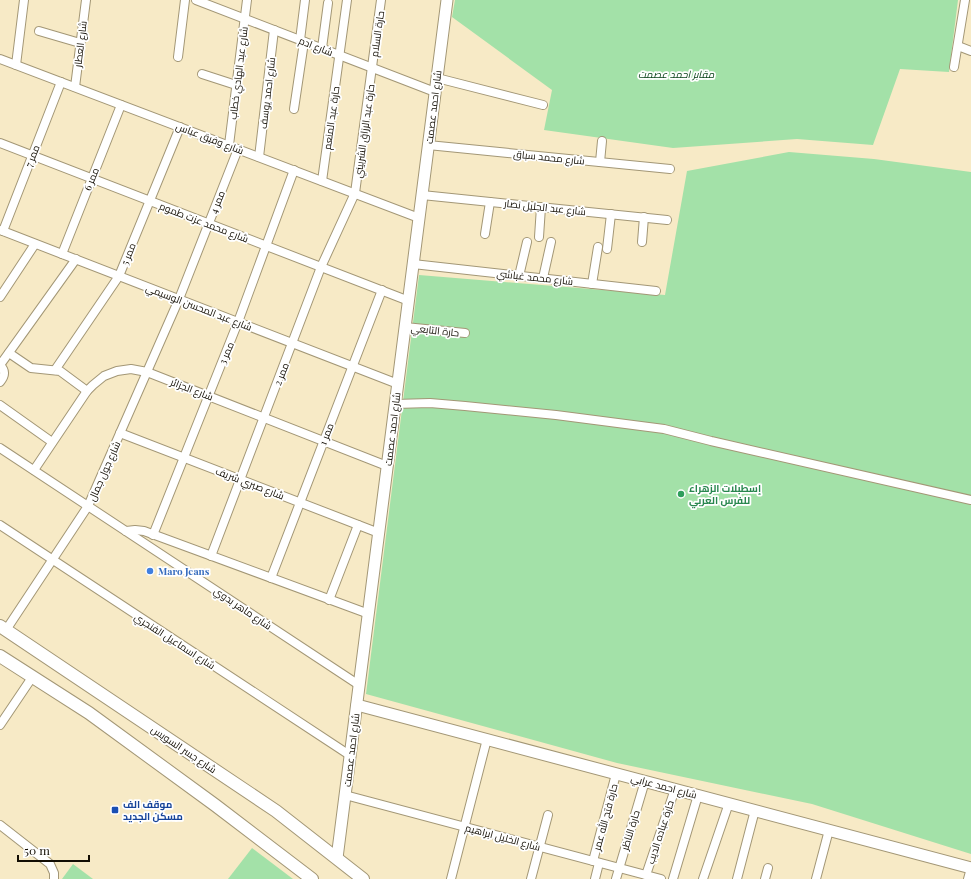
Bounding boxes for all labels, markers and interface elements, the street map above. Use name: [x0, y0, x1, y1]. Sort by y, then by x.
street label: حارة السلام: [367, 10, 388, 58]
street label: شارع العطار: [70, 20, 90, 69]
street label: شارع عبد الهادي خطاب: [225, 26, 252, 120]
street label: شارع ادم: [296, 33, 335, 60]
street label: شارع احمد يوسف: [256, 56, 278, 130]
park label: مقابر احمد عصمت: [638, 67, 715, 81]
street label: شارع احمد عصمت: [422, 69, 444, 145]
street label: حارة عبد الرزاق الشربيني: [350, 83, 379, 179]
street label: حارة عبد المنعم: [320, 85, 343, 151]
street label: شارع وفيق عباس: [174, 119, 246, 157]
street label: ممر 7: [21, 143, 43, 169]
street label: شارع محمد سباق: [513, 146, 585, 168]
street label: ممر 6: [80, 165, 102, 193]
street label: ممر 4: [206, 188, 228, 216]
street label: شارع عبد الجليل نصار: [502, 196, 587, 218]
street label: شارع محمد عزت طموم: [157, 199, 251, 246]
street label: ممر 5: [117, 241, 139, 267]
street label: شارع محمد غباشي: [496, 266, 574, 289]
street label: شارع عبد المحسن الوسيمي: [144, 280, 254, 335]
street label: حارة التابعي: [410, 320, 460, 340]
street label: ممر 3: [215, 340, 237, 366]
street label: ممر 2: [270, 361, 292, 387]
street label: شارع الجزائر: [168, 374, 215, 404]
street label: شارع احمد عصمت: [381, 391, 403, 467]
street label: ممر 1: [315, 421, 337, 447]
street label: شارع جول جمال: [85, 439, 123, 503]
street label: شارع صبري شريف: [213, 463, 286, 503]
place label: إسطبلات الزهراء للفرس العربي: [689, 481, 761, 509]
marker: إسطبلات الزهراء للفرس العربي: [676, 489, 686, 499]
place label: Maro Jeans: [158, 564, 210, 578]
marker: Maro Jeans: [145, 566, 155, 576]
street label: شارع ماهر بدوي: [211, 583, 275, 633]
street label: شارع اسماعيل الفنجري: [131, 610, 218, 673]
street label: شارع احمد عصمت: [340, 712, 362, 788]
street label: شارع جسر السويس: [148, 722, 220, 776]
street label: شارع احمد عرابي: [629, 770, 699, 803]
street label: حارة فتح الله عمر: [589, 782, 621, 853]
place label: موقف الف مسكن الجديد: [123, 797, 183, 823]
street label: حارة عباده الديب: [643, 798, 677, 866]
marker: موقف الف مسكن الجديد: [110, 805, 120, 815]
street label: حارة الناظر: [617, 808, 643, 853]
street label: شارع الخليل ابراهيم: [464, 820, 542, 855]
scale bar: [18, 837, 89, 863]
text: 50 m: [24, 842, 50, 858]

